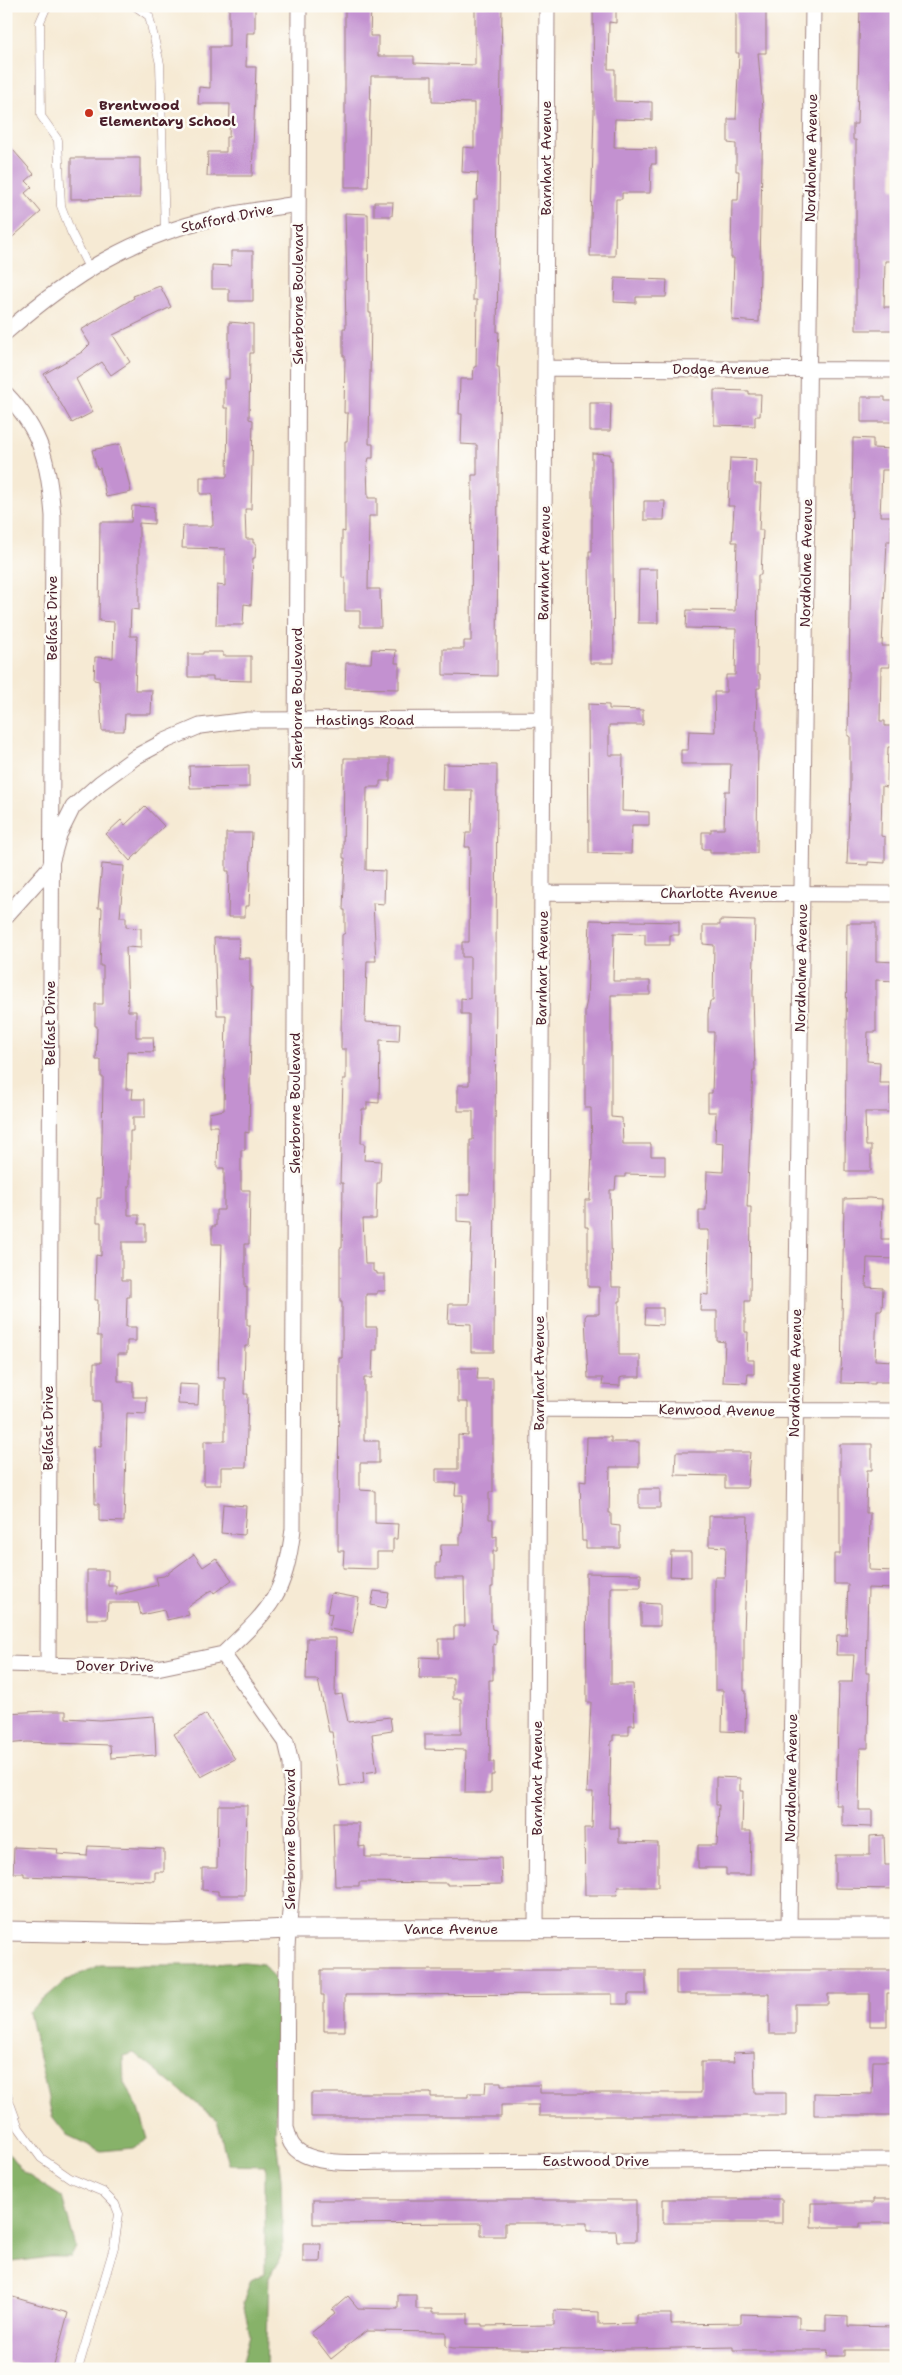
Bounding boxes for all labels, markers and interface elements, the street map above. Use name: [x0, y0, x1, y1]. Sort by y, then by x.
street label: Nordholme Avenue: [801, 93, 821, 223]
place label: Brentwood Elementary School: [99, 96, 236, 130]
street label: Barnhart Avenue: [537, 101, 555, 215]
marker: Brentwood Elementary School: [83, 107, 95, 119]
street label: Stafford Drive: [179, 199, 275, 237]
street label: Sherborne Boulevard: [289, 223, 307, 365]
street label: Dodge Avenue: [673, 360, 770, 378]
street label: Nordholme Avenue: [796, 498, 816, 628]
street label: Barnhart Avenue: [534, 505, 554, 621]
street label: Belfast Drive: [43, 575, 61, 661]
street label: Sherborne Boulevard: [288, 627, 306, 769]
street label: Hastings Road: [316, 711, 415, 729]
street label: Charlotte Avenue: [660, 884, 778, 902]
street label: Nordholme Avenue: [791, 903, 811, 1033]
street label: Barnhart Avenue: [532, 910, 552, 1026]
street label: Belfast Drive: [41, 980, 59, 1066]
street label: Sherborne Boulevard: [286, 1032, 304, 1174]
street label: Nordholme Avenue: [785, 1308, 805, 1438]
street label: Barnhart Avenue: [530, 1316, 548, 1430]
street label: Belfast Drive: [39, 1385, 57, 1471]
street label: Kenwood Avenue: [658, 1400, 776, 1420]
street label: Dover Drive: [76, 1656, 154, 1676]
street label: Nordholme Avenue: [781, 1713, 801, 1843]
street label: Barnhart Avenue: [528, 1721, 546, 1835]
street label: Sherborne Boulevard: [281, 1768, 299, 1910]
street label: Vance Avenue: [404, 1920, 498, 1938]
street label: Eastwood Drive: [543, 2152, 650, 2170]

